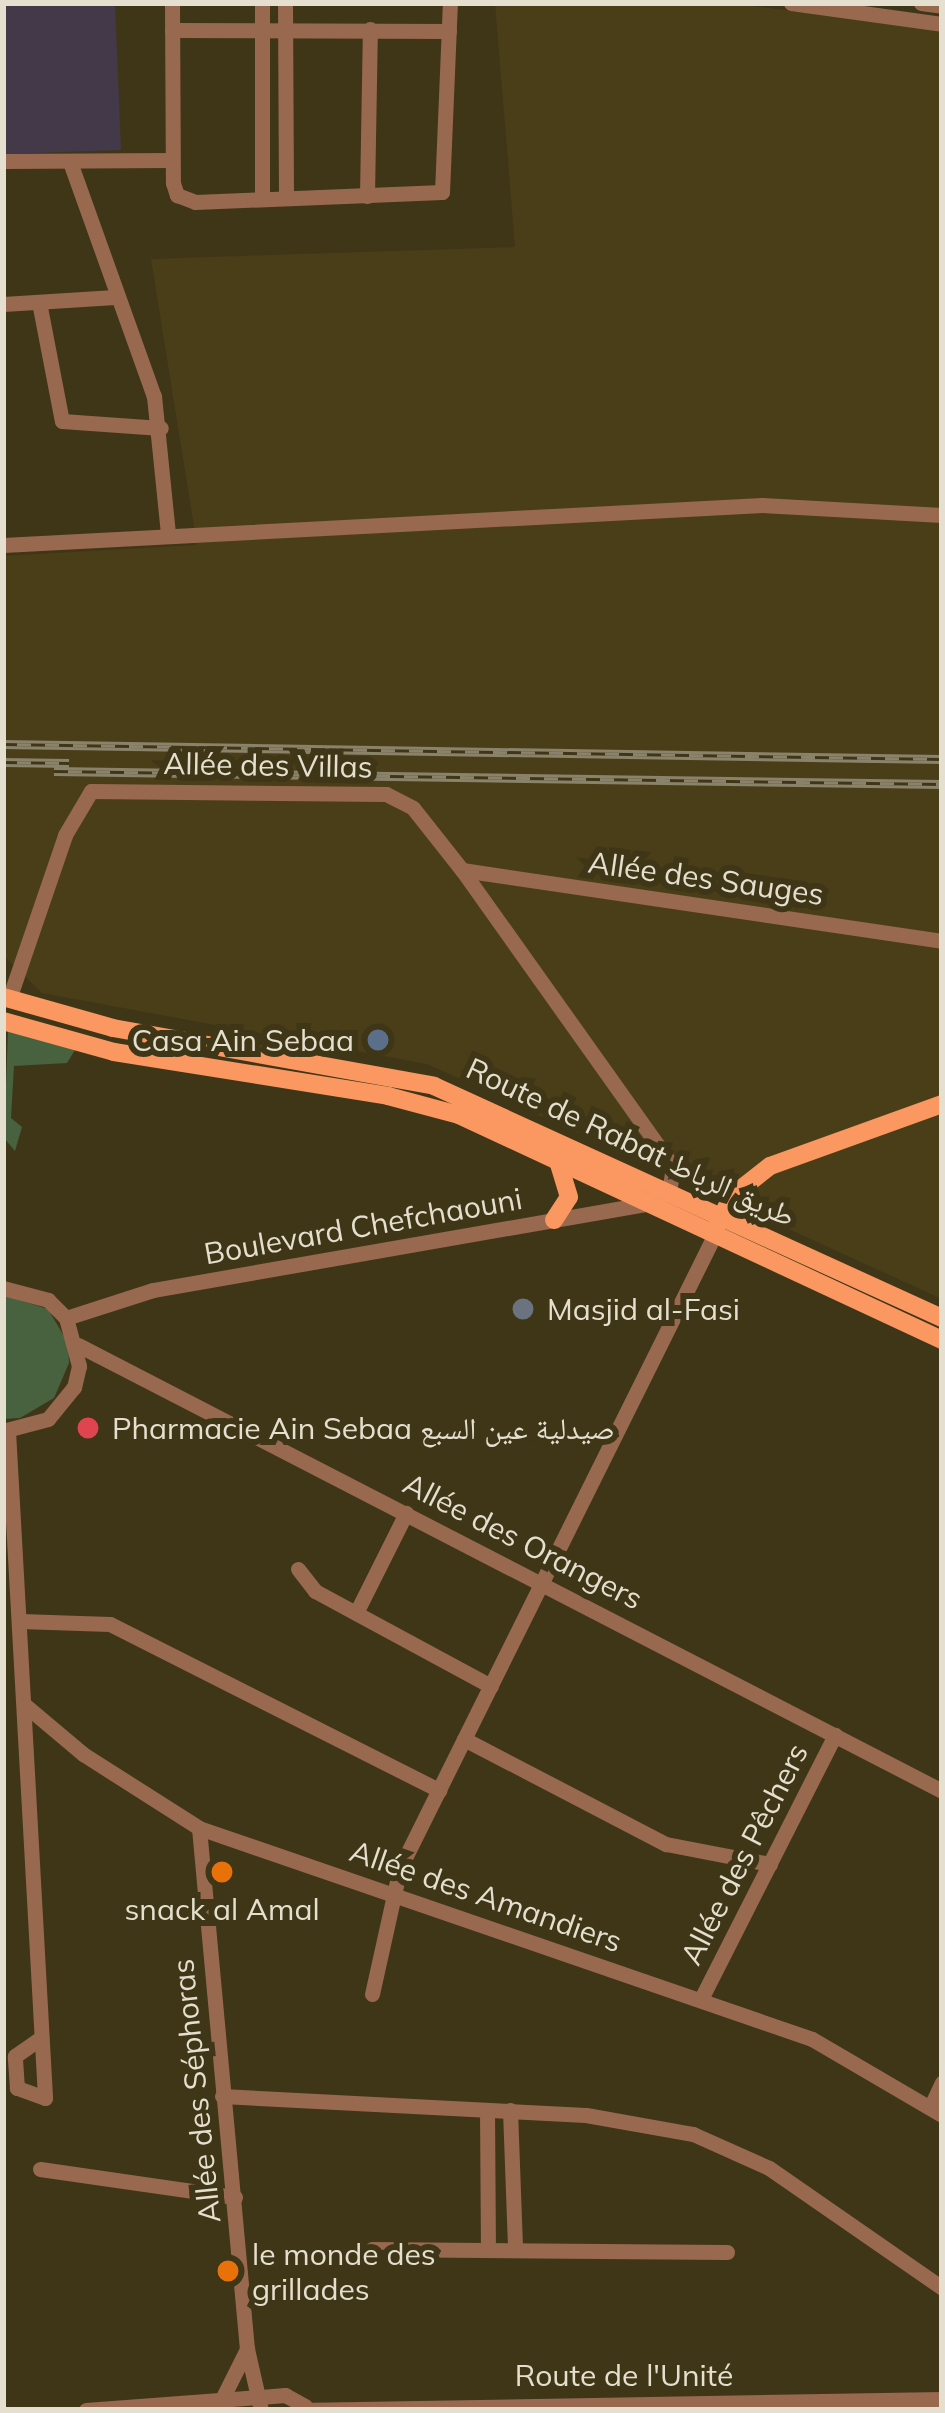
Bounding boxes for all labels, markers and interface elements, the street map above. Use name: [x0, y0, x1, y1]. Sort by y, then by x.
street label: Allée des Villas: [163, 745, 373, 785]
street label: Allée des Sauges: [586, 844, 826, 912]
place label: Casa Ain Sebaa: [132, 1022, 354, 1058]
marker: Casa Ain Sebaa: [365, 1027, 391, 1053]
street label: Route de Rabat طريق الرباط: [461, 1050, 801, 1234]
street label: Boulevard Chefchaouni: [201, 1180, 525, 1272]
place label: Masjid al-Fasi: [547, 1291, 740, 1327]
marker: Masjid al-Fasi: [510, 1296, 536, 1322]
place label: Pharmacie Ain Sebaa صيدلية عين السبع: [112, 1410, 615, 1446]
marker: Pharmacie Ain Sebaa صيدلية عين السبع: [75, 1415, 101, 1441]
street label: Allée des Orangers: [398, 1465, 648, 1617]
street label: Allée des Pêchers: [673, 1737, 815, 1971]
street label: Allée des Amandiers: [345, 1833, 627, 1959]
marker: snack al Amal: [209, 1859, 235, 1885]
place label: snack al Amal: [124, 1891, 320, 1927]
street label: Allée des Séphoras: [164, 1957, 228, 2225]
place label: le monde des grillades: [252, 2236, 436, 2306]
marker: le monde des grillades: [215, 2258, 241, 2284]
street label: Route de l'Unité: [515, 2357, 733, 2393]

